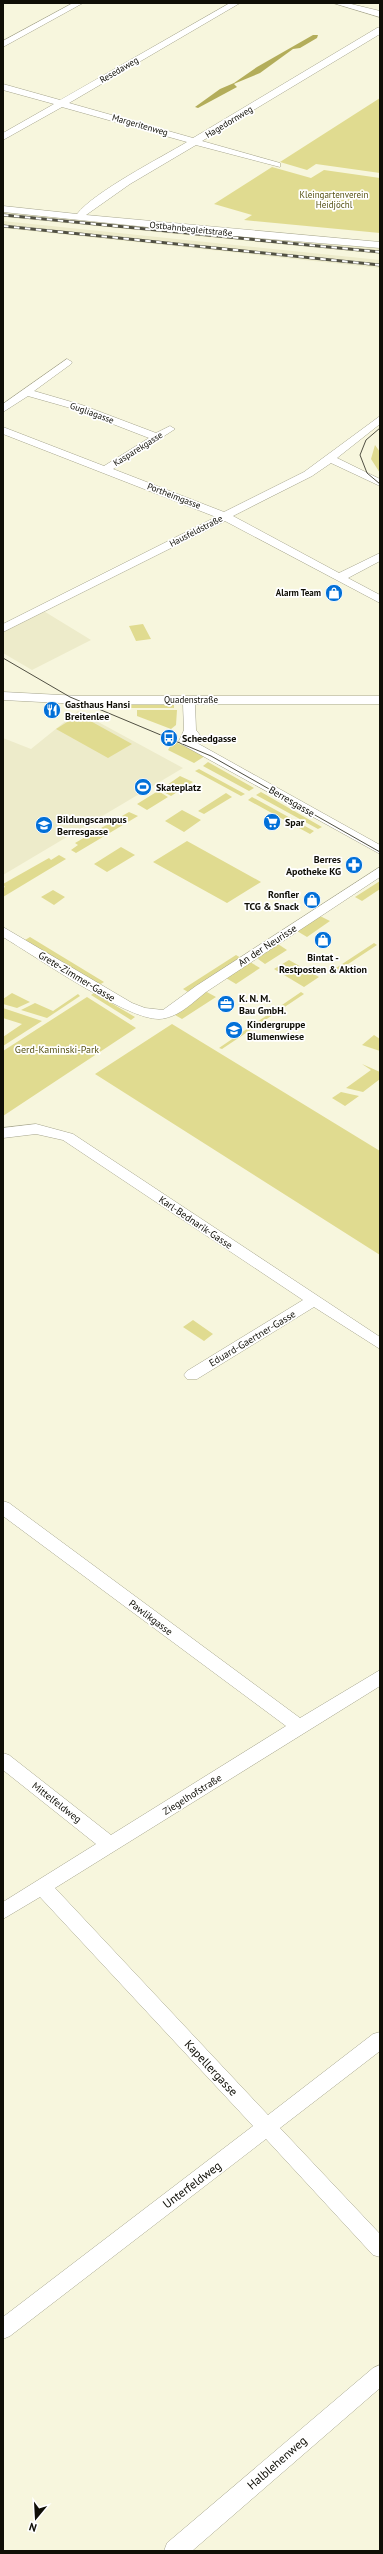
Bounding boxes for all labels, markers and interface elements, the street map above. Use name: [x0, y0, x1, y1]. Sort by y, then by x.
street label: Resedaweg: [97, 54, 140, 85]
street label: Hagedornweg: [203, 103, 255, 140]
street label: Margeritenweg: [111, 111, 170, 138]
park label: Kleingartenverein Heidjöchl: [300, 189, 369, 210]
street label: Ostbahnbegleitstraße: [149, 219, 233, 238]
street label: Gugliagasse: [69, 399, 116, 426]
street label: Kasparekgasse: [111, 429, 165, 468]
street label: Portheimgasse: [146, 480, 203, 511]
street label: Hausfeldstraße: [167, 512, 225, 549]
shop icon: Alarm Team: [324, 583, 344, 603]
place label: Alarm Team: [276, 587, 321, 598]
street label: Quadenstraße: [164, 694, 218, 705]
place label: Gasthaus Hansi Breitenlee: [65, 698, 130, 723]
restaurant icon: Gasthaus Hansi Breitenlee: [42, 700, 62, 720]
bus stop icon: Scheedgasse: [159, 728, 179, 748]
place label: Scheedgasse: [182, 732, 236, 745]
sports icon: Skateplatz: [133, 777, 153, 797]
place label: Skateplatz: [156, 781, 201, 794]
street label: Berresgasse: [266, 783, 317, 820]
supermarket icon: Spar: [262, 812, 282, 832]
place label: Bildungscampus Berresgasse: [57, 813, 127, 838]
school or university icon: Bildungscampus Berresgasse: [34, 815, 54, 835]
place label: Spar: [285, 816, 305, 829]
place label: Berres Apotheke KG: [286, 853, 341, 878]
pharmacy icon: Berres Apotheke KG: [344, 855, 364, 875]
place label: Ronfler TCG & Snack: [244, 888, 299, 913]
shop icon: Ronfler TCG & Snack: [302, 890, 322, 910]
street label: An der Neurisse: [236, 922, 299, 969]
shop icon: Bintat - Restposten & Aktion: [313, 930, 333, 950]
street label: Grete-Zimmer-Gasse: [36, 948, 118, 1005]
place label: Bintat - Restposten & Aktion: [279, 951, 367, 976]
place label: K. N. M. Bau GmbH.: [239, 992, 287, 1017]
office icon: K. N. M. Bau GmbH.: [216, 994, 236, 1014]
place label: Kindergruppe Blumenwiese: [247, 1018, 305, 1043]
school or university icon: Kindergruppe Blumenwiese: [224, 1020, 244, 1040]
park label: Gerd-Kaminski-Park: [15, 1043, 99, 1056]
street label: Karl-Bednarik-Gasse: [156, 1193, 235, 1252]
street label: Eduard-Gaertner-Gasse: [207, 1307, 298, 1369]
street label: Pawlikgasse: [126, 1597, 175, 1638]
street label: Ziegelhofstraße: [160, 1771, 224, 1818]
street label: Mittelfeldweg: [29, 1779, 84, 1826]
street label: Kapellergasse: [182, 2036, 241, 2099]
street label: Unterfeldweg: [159, 2158, 224, 2211]
street label: Halblehenweg: [244, 2433, 309, 2493]
north arrow: [16, 2498, 56, 2538]
text: N: [27, 2520, 39, 2535]

